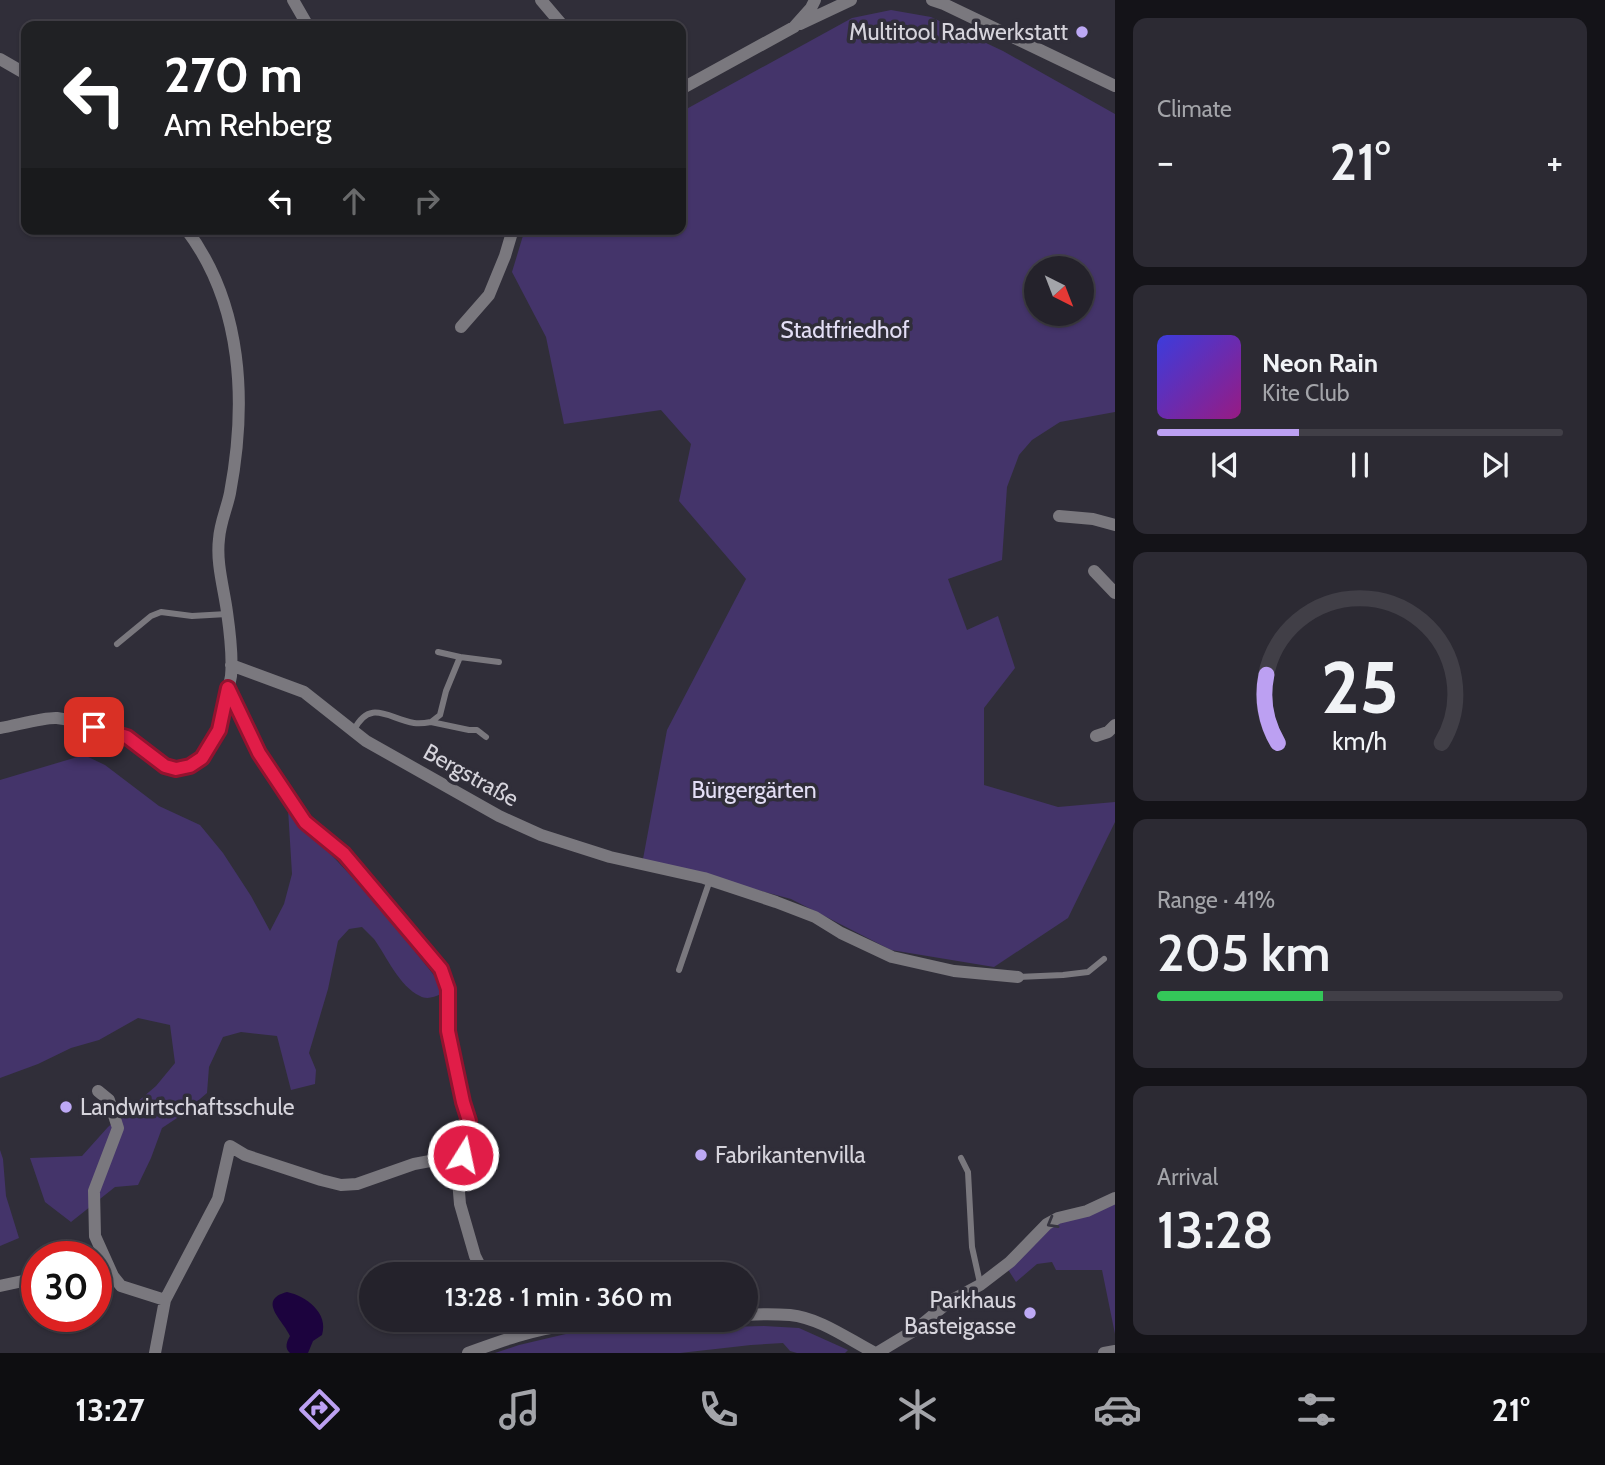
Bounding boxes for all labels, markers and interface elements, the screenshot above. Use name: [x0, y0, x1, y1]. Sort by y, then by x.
place label: Multitool Radwerkstatt: [849, 18, 1068, 46]
marker: Multitool Radwerkstatt: [1074, 24, 1090, 40]
text: 270 m: [164, 45, 303, 104]
icon: left: [49, 49, 140, 140]
text: Climate: [1157, 95, 1232, 123]
text: Am Rehberg: [164, 105, 331, 144]
text: 21°: [1330, 130, 1390, 193]
text: −: [1157, 138, 1174, 185]
text: +: [1546, 138, 1563, 185]
icon: left: [262, 182, 300, 220]
icon: ahead: [335, 182, 373, 220]
icon: right: [408, 182, 446, 220]
north arrow: [1024, 256, 1094, 326]
map controls: [1024, 256, 1094, 326]
park label: Stadtfriedhof: [780, 316, 910, 344]
text: Neon Rain: [1262, 347, 1378, 379]
text: Kite Club: [1262, 379, 1349, 407]
icon: previous: [1206, 446, 1244, 484]
icon: pause: [1341, 446, 1379, 484]
icon: next: [1476, 446, 1514, 484]
text: 25: [1321, 643, 1399, 731]
pin: [64, 697, 124, 757]
icon: arrive: [75, 708, 113, 746]
text: km/h: [1333, 725, 1387, 755]
street label: Bergstraße: [419, 737, 524, 813]
park label: Bürgergärten: [691, 776, 817, 804]
text: Range · 41%: [1157, 886, 1275, 914]
text: 205 km: [1157, 921, 1331, 984]
place label: Landwirtschaftsschule: [80, 1093, 295, 1121]
marker: Landwirtschaftsschule: [58, 1099, 74, 1115]
position arrow: [426, 1118, 500, 1192]
place label: Fabrikantenvilla: [715, 1141, 866, 1169]
marker: Fabrikantenvilla: [693, 1147, 709, 1163]
text: Arrival: [1157, 1163, 1218, 1191]
text: 13:28: [1157, 1198, 1274, 1261]
one-way arrow: [1047, 1215, 1060, 1228]
speed limit sign: 30: [21, 1241, 112, 1332]
text: 13:28 · 1 min · 360 m: [445, 1281, 672, 1313]
place label: Parkhaus Basteigasse: [904, 1286, 1016, 1340]
marker: Parkhaus Basteigasse: [1022, 1305, 1038, 1321]
icon: directions: [295, 1385, 344, 1434]
icon: music: [495, 1385, 544, 1434]
icon: phone: [694, 1385, 743, 1434]
icon: climate: [893, 1385, 942, 1434]
icon: car: [1093, 1385, 1142, 1434]
icon: filters: [1292, 1385, 1341, 1434]
text: 13:27: [75, 1390, 145, 1429]
text: 21°: [1492, 1390, 1530, 1429]

